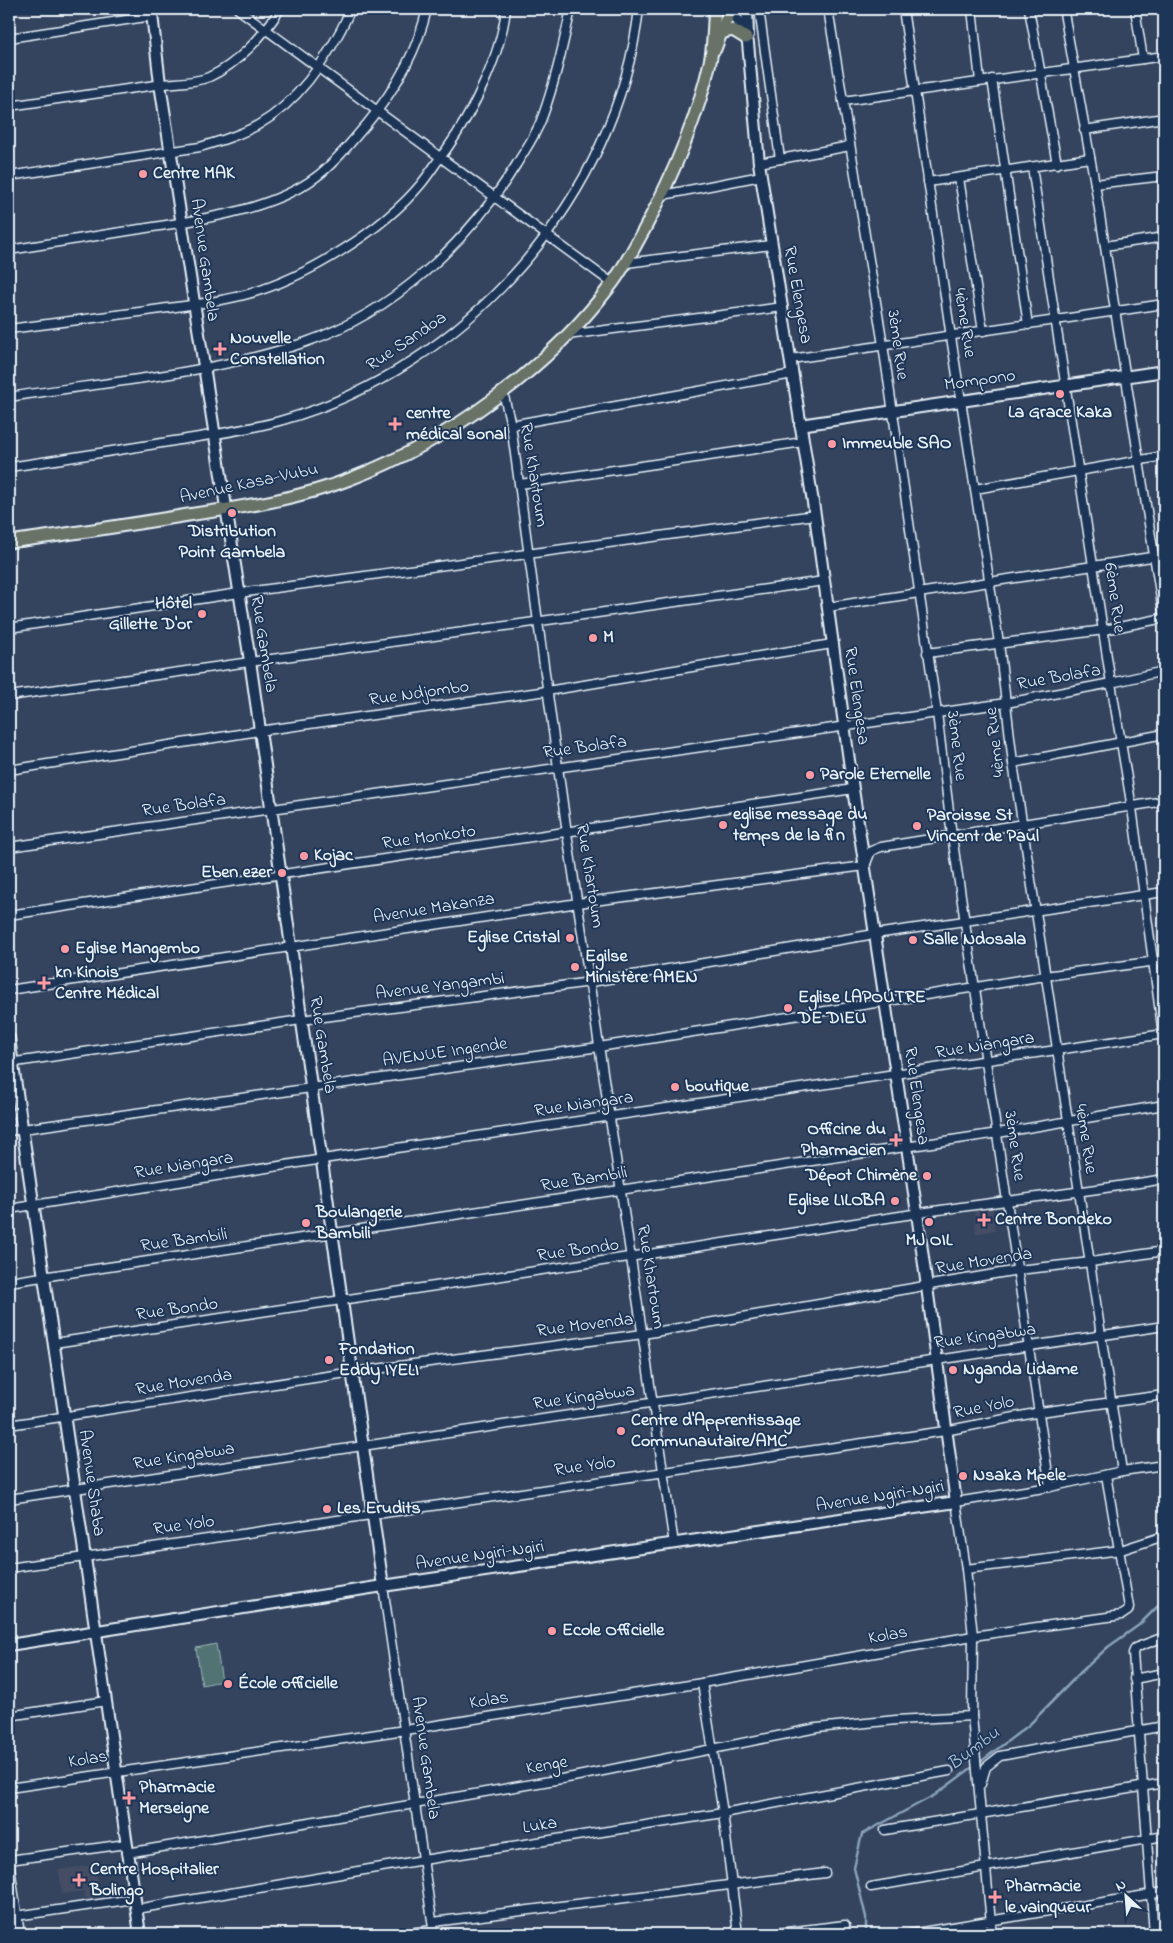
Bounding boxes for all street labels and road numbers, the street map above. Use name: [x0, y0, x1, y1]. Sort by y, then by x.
street label: Avenue Gambela: [183, 197, 225, 323]
street label: Rue Elengesa: [775, 244, 818, 346]
street label: 4ème Rue: [946, 286, 982, 361]
street label: Rue Sandoa: [362, 305, 452, 379]
street label: 3ème Rue: [879, 308, 915, 383]
street label: Mompono: [943, 363, 1017, 399]
street label: Rue Khartoum: [512, 421, 554, 529]
street label: Avenue Kasa-Vubu: [177, 457, 321, 511]
street label: 6ème Rue: [1096, 561, 1132, 636]
street label: Rue Gambela: [242, 594, 284, 694]
street label: Rue Elengesa: [835, 645, 876, 747]
street label: Rue Bolafa: [1015, 658, 1103, 698]
street label: Rue Ndjombo: [367, 674, 471, 714]
street label: 4ème Rue: [979, 705, 1013, 778]
street label: 3ème Rue: [939, 710, 973, 783]
street label: Rue Bolafa: [541, 729, 629, 767]
street label: Rue Bolafa: [140, 787, 228, 825]
street label: Rue Monkoto: [380, 819, 478, 857]
street label: Rue Khartoum: [568, 822, 610, 930]
street label: Avenue Makanza: [371, 887, 497, 931]
street label: Avenue Yangambi: [374, 966, 506, 1009]
street label: Rue Gambela: [301, 995, 343, 1095]
street label: Rue Niangara: [934, 1025, 1037, 1068]
street label: AVENUE Ingende: [381, 1031, 510, 1076]
street label: Rue Elengesa: [895, 1045, 936, 1147]
street label: Rue Niangara: [533, 1085, 635, 1126]
street label: 4ème Rue: [1067, 1102, 1103, 1177]
street label: 3ème Rue: [996, 1109, 1032, 1184]
street label: Rue Niangara: [133, 1145, 236, 1188]
street label: Rue Bambili: [539, 1160, 629, 1200]
street label: Rue Bambili: [139, 1222, 229, 1260]
street label: Rue Khartoum: [629, 1223, 671, 1331]
street label: Rue Bondo: [535, 1232, 621, 1270]
street label: Rue Movenda: [934, 1242, 1034, 1282]
street label: Rue Bondo: [134, 1291, 220, 1329]
street label: Rue Movenda: [535, 1307, 635, 1345]
street label: Rue Kingabwa: [932, 1317, 1038, 1358]
street label: Rue Movenda: [134, 1363, 234, 1403]
street label: Rue Kingabwa: [531, 1378, 637, 1419]
street label: Rue Yolo: [951, 1389, 1017, 1427]
street label: Avenue Shaba: [71, 1428, 111, 1538]
street label: Rue Kingabwa: [131, 1436, 237, 1479]
street label: Rue Yolo: [553, 1450, 617, 1484]
street label: Avenue Ngiri-Ngiri: [814, 1474, 946, 1521]
street label: Rue Yolo: [152, 1509, 216, 1543]
street label: Avenue Ngiri-Ngiri: [414, 1534, 546, 1579]
street label: Kolas: [866, 1620, 910, 1652]
street label: Kolas: [467, 1685, 511, 1717]
street label: Avenue Gambela: [404, 1695, 446, 1821]
street label: Kolas: [66, 1744, 110, 1776]
street label: Kenge: [524, 1749, 571, 1783]
street label: Luka: [521, 1810, 559, 1842]

